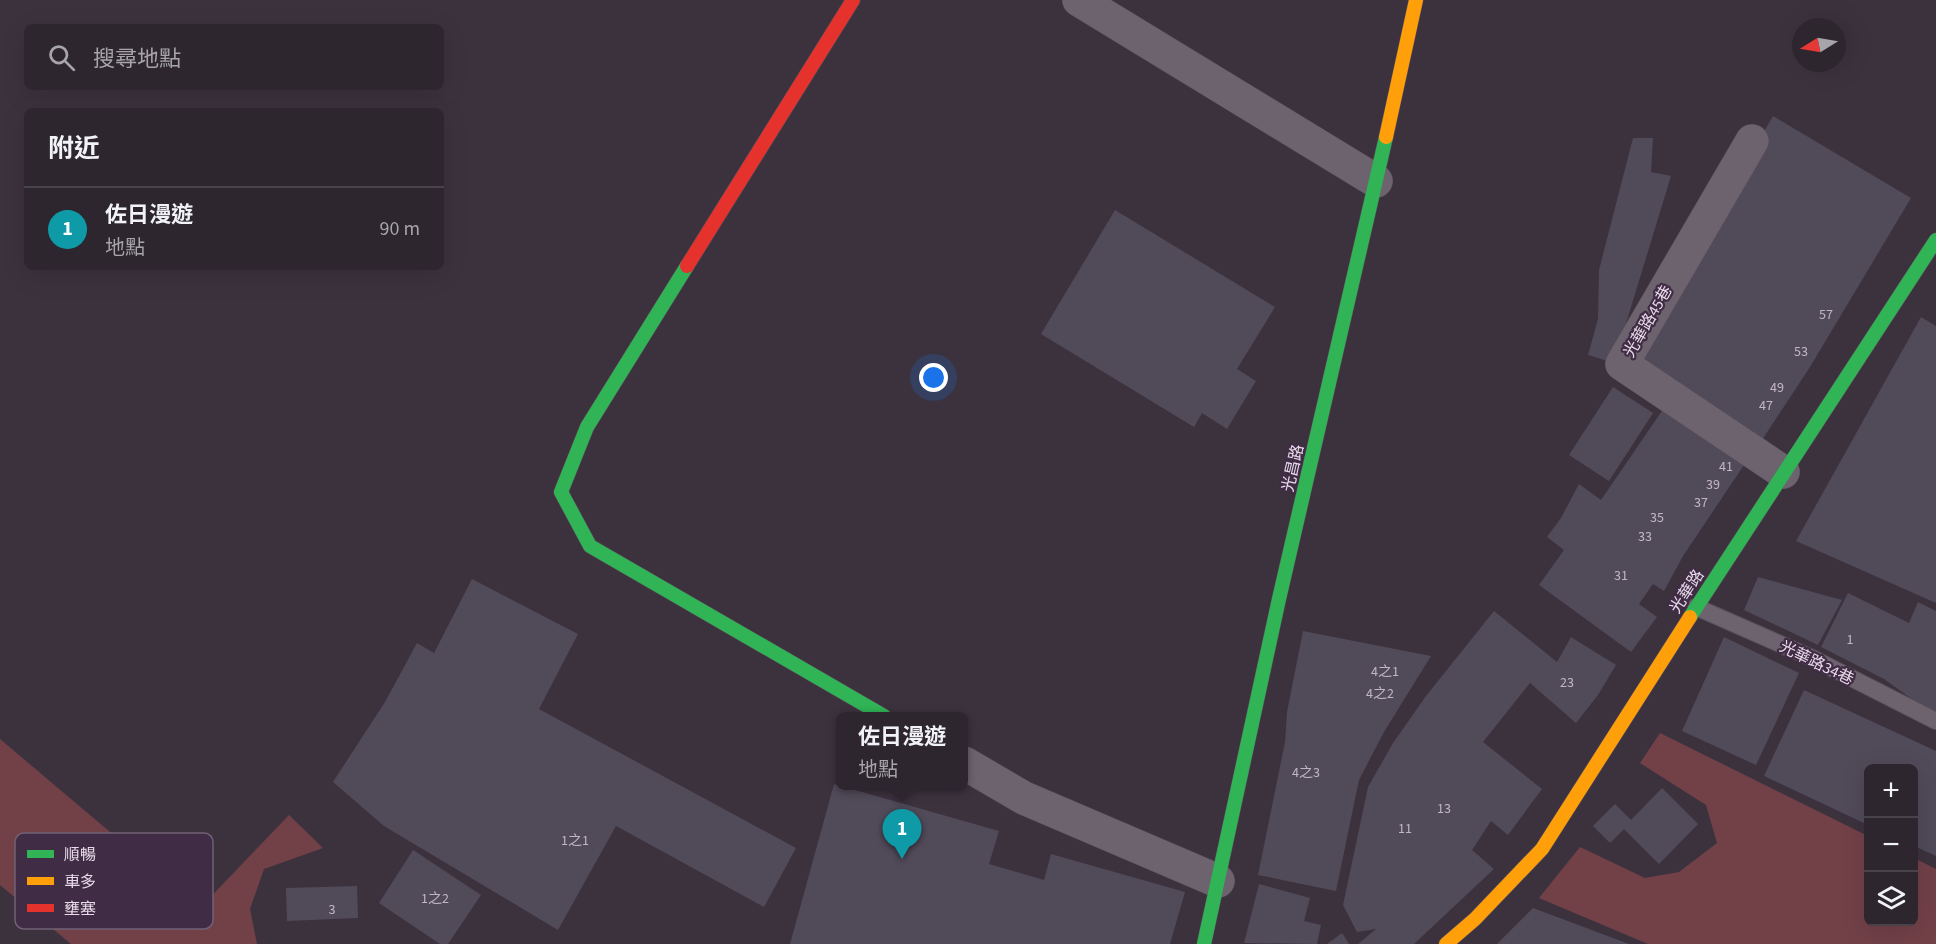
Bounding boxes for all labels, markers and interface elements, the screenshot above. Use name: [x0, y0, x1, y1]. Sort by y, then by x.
north arrow: [1792, 18, 1846, 72]
search box: [24, 24, 444, 90]
icon: search: [45, 41, 78, 74]
text: 搜尋地點: [93, 43, 181, 75]
text: 附近: [48, 130, 100, 167]
text: 佐日漫遊: [105, 199, 193, 231]
text: 1: [62, 215, 73, 243]
text: 90 m: [380, 215, 420, 243]
text: 地點: [105, 234, 145, 262]
street label: 光華路45巷: [1618, 281, 1677, 362]
house number: 57: [1819, 305, 1833, 325]
house number: 53: [1794, 342, 1808, 362]
your location: [919, 363, 948, 392]
house number: 49: [1770, 378, 1784, 398]
house number: 47: [1759, 396, 1773, 416]
street label: 光昌路: [1277, 442, 1309, 494]
house number: 41: [1719, 457, 1733, 477]
house number: 39: [1706, 475, 1720, 495]
house number: 37: [1694, 493, 1708, 513]
house number: 35: [1650, 508, 1664, 528]
house number: 33: [1638, 527, 1652, 547]
street label: 光華路: [1665, 565, 1709, 618]
house number: 31: [1614, 566, 1628, 586]
house number: 1: [1847, 630, 1854, 650]
street label: 光華路34巷: [1776, 635, 1857, 690]
house number: 4之1: [1371, 662, 1399, 682]
house number: 23: [1560, 673, 1574, 693]
house number: 4之2: [1366, 684, 1394, 704]
popup: [836, 712, 968, 790]
text: 佐日漫遊: [858, 721, 946, 753]
text: 地點: [858, 756, 898, 784]
house number: 4之3: [1292, 763, 1320, 783]
map controls: [1864, 764, 1918, 926]
button: +: [1864, 764, 1918, 818]
house number: 13: [1437, 799, 1451, 819]
pin: 1: [882, 810, 922, 859]
button: −: [1864, 818, 1918, 872]
house number: 11: [1398, 819, 1412, 839]
house number: 1之1: [561, 831, 589, 851]
legend: [15, 833, 213, 929]
text: 順暢: [64, 844, 96, 866]
text: 車多: [64, 871, 96, 893]
button: layers: [1864, 872, 1918, 926]
house number: 1之2: [421, 889, 449, 909]
text: 壅塞: [64, 898, 96, 920]
house number: 3: [329, 900, 336, 920]

